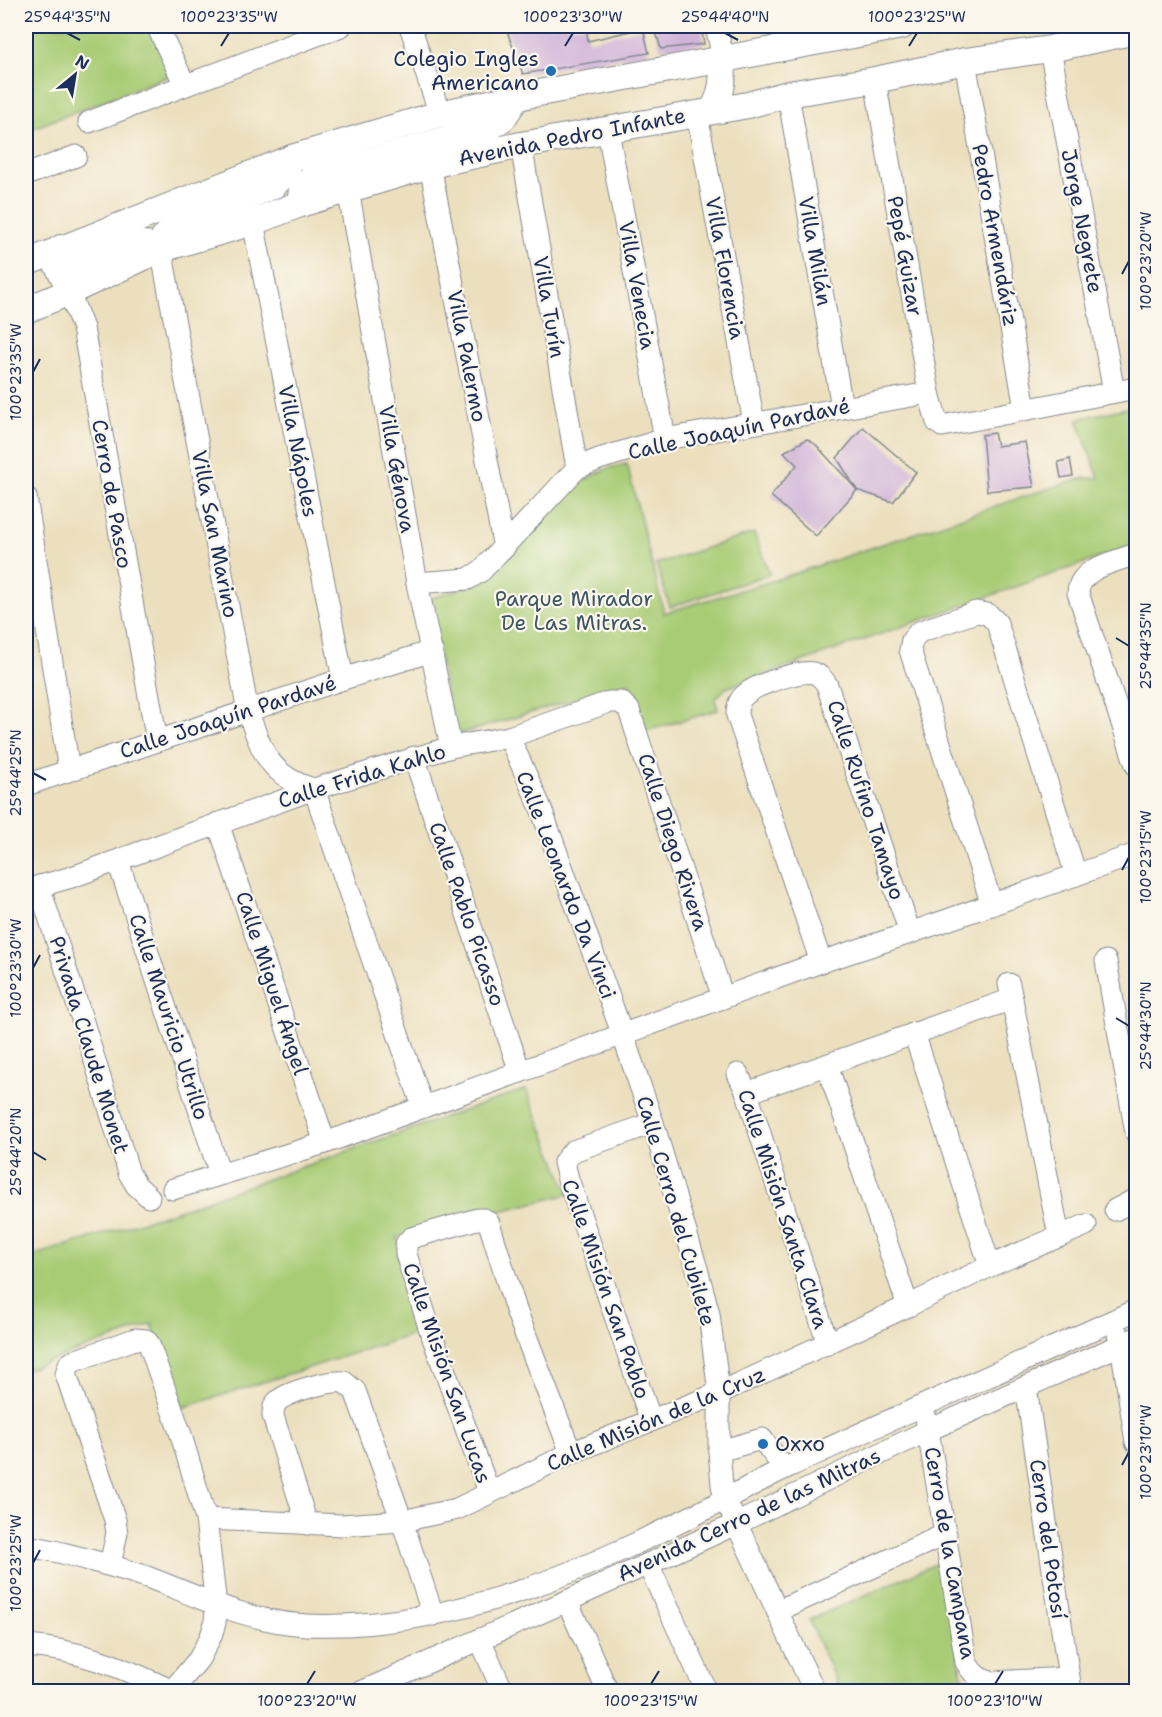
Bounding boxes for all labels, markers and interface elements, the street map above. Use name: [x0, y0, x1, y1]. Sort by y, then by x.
text: 25°44'35"N: [23, 7, 111, 27]
text: 100°23'35"W: [180, 7, 278, 27]
text: 100°23'30"W: [523, 7, 623, 27]
text: 25°44'40"N: [680, 7, 770, 27]
text: 100°23'25"W: [868, 7, 966, 27]
north arrow: [45, 45, 105, 105]
place label: Colegio Ingles Americano: [393, 45, 539, 97]
text: N: [72, 50, 93, 75]
marker: Colegio Ingles Americano: [544, 64, 558, 78]
street label: Avenida Pedro Infante: [456, 101, 688, 173]
street label: Pedro Armendáriz: [965, 142, 1025, 328]
street label: Jorge Negrete: [1054, 146, 1110, 296]
street label: Villa Florencia: [699, 194, 751, 342]
street label: Villa Milán: [792, 194, 838, 308]
street label: Pepé Guizar: [881, 194, 929, 319]
text: 100°23'20"W: [1136, 211, 1156, 311]
street label: Villa Venecia: [612, 219, 662, 351]
street label: Villa Turín: [526, 254, 572, 360]
street label: Villa Palermo: [440, 287, 494, 425]
text: 100°23'35"W: [6, 323, 26, 421]
street label: Villa Nápoles: [271, 382, 325, 520]
street label: Calle Joaquín Pardavé: [625, 392, 853, 466]
street label: Villa Génova: [372, 403, 422, 535]
street label: Cerro de Pasco: [85, 417, 139, 571]
street label: Villa San Marino: [185, 448, 245, 620]
park label: Parque Mirador De Las Mitras.: [495, 585, 653, 637]
text: 25°44'35"N: [1136, 602, 1156, 690]
street label: Calle Joaquín Pardavé: [116, 669, 340, 765]
street label: Calle Rufino Tamayo: [820, 697, 912, 903]
text: 25°44'25"N: [6, 729, 26, 817]
street label: Calle Frida Kahlo: [275, 737, 449, 815]
street label: Calle Diego Rivera: [631, 750, 715, 934]
street label: Calle Leonardo Da Vinci: [510, 767, 622, 1003]
text: 100°23'15"W: [1136, 810, 1156, 904]
street label: Calle Pablo Picasso: [422, 818, 512, 1010]
street label: Calle Miguel Ángel: [229, 887, 316, 1079]
street label: Calle Mauricio Utrillo: [122, 910, 216, 1124]
text: 100°23'30"W: [6, 918, 26, 1018]
street label: Privada Claude Monet: [43, 933, 135, 1157]
text: 25°44'30"N: [1136, 981, 1156, 1071]
street label: Calle Misión Santa Clara: [731, 1086, 835, 1332]
street label: Calle Cerro del Cubilete: [630, 1093, 722, 1329]
text: 25°44'20"N: [6, 1108, 26, 1196]
street label: Calle Misión San Pablo: [555, 1175, 657, 1403]
street label: Calle Misión San Lucas: [396, 1259, 498, 1487]
street label: Calle Misión de la Cruz: [542, 1360, 770, 1478]
text: 100°23'10"W: [1136, 1404, 1156, 1500]
place label: Oxxo: [775, 1430, 825, 1458]
marker: Oxxo: [756, 1437, 770, 1451]
street label: Avenida Cerro de las Mitras: [613, 1442, 885, 1588]
street label: Cerro de la Campana: [918, 1445, 982, 1661]
street label: Cerro del Potosí: [1023, 1457, 1073, 1621]
text: 100°23'25"W: [6, 1514, 26, 1612]
text: 100°23'20"W: [257, 1691, 357, 1711]
text: 100°23'15"W: [604, 1691, 698, 1711]
text: 100°23'10"W: [947, 1691, 1043, 1711]

